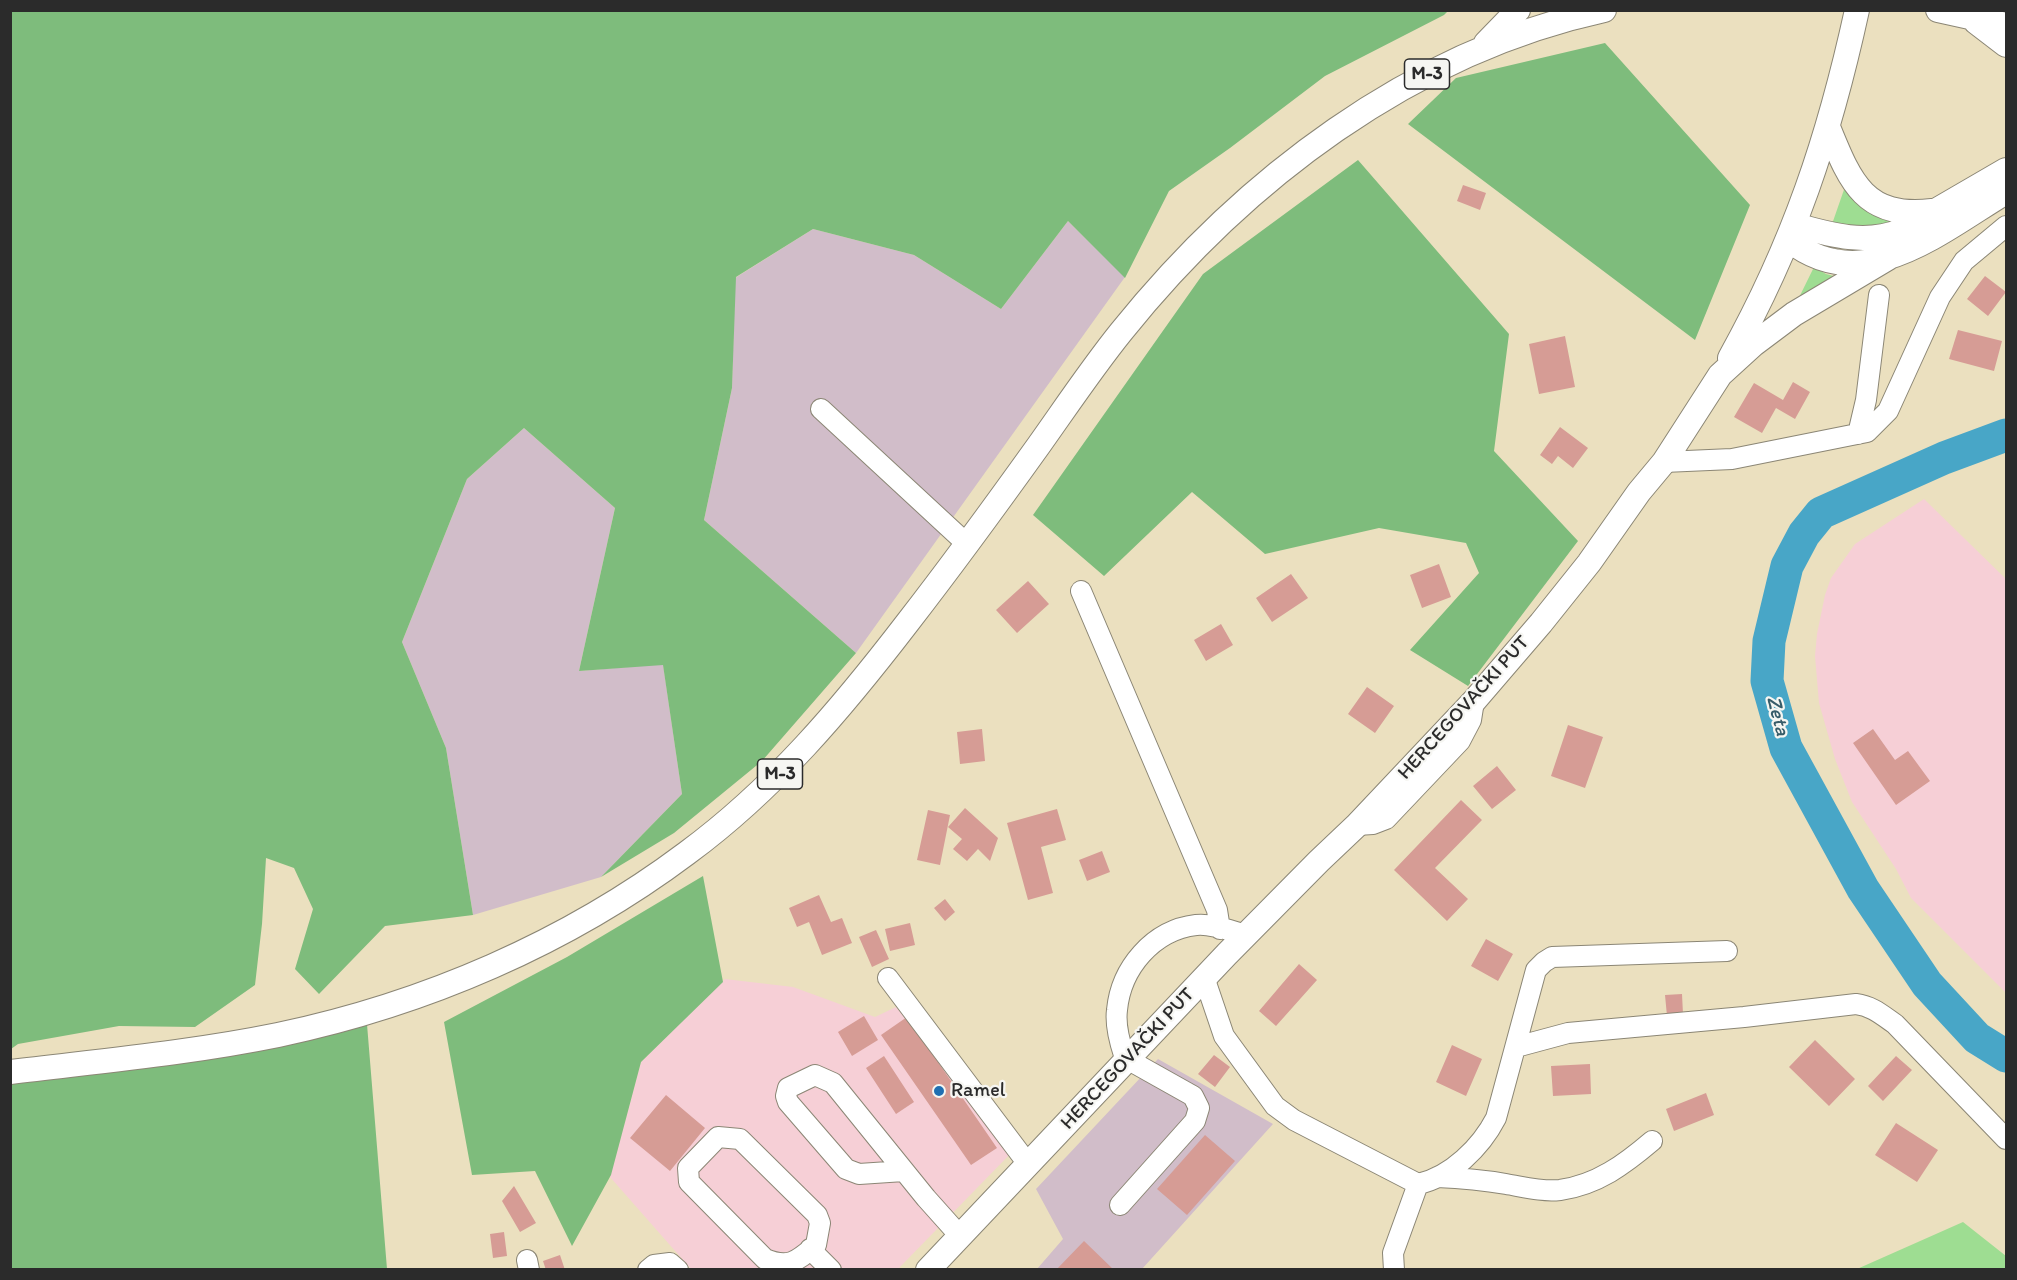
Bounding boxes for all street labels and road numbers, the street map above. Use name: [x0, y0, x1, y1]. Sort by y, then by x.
road number: M-3: [1404, 59, 1450, 89]
street label: HERCEGOVAČKI PUT: [1393, 631, 1535, 785]
road number: M-3: [758, 759, 802, 789]
street label: HERCEGOVAČKI PUT: [1056, 983, 1200, 1135]

